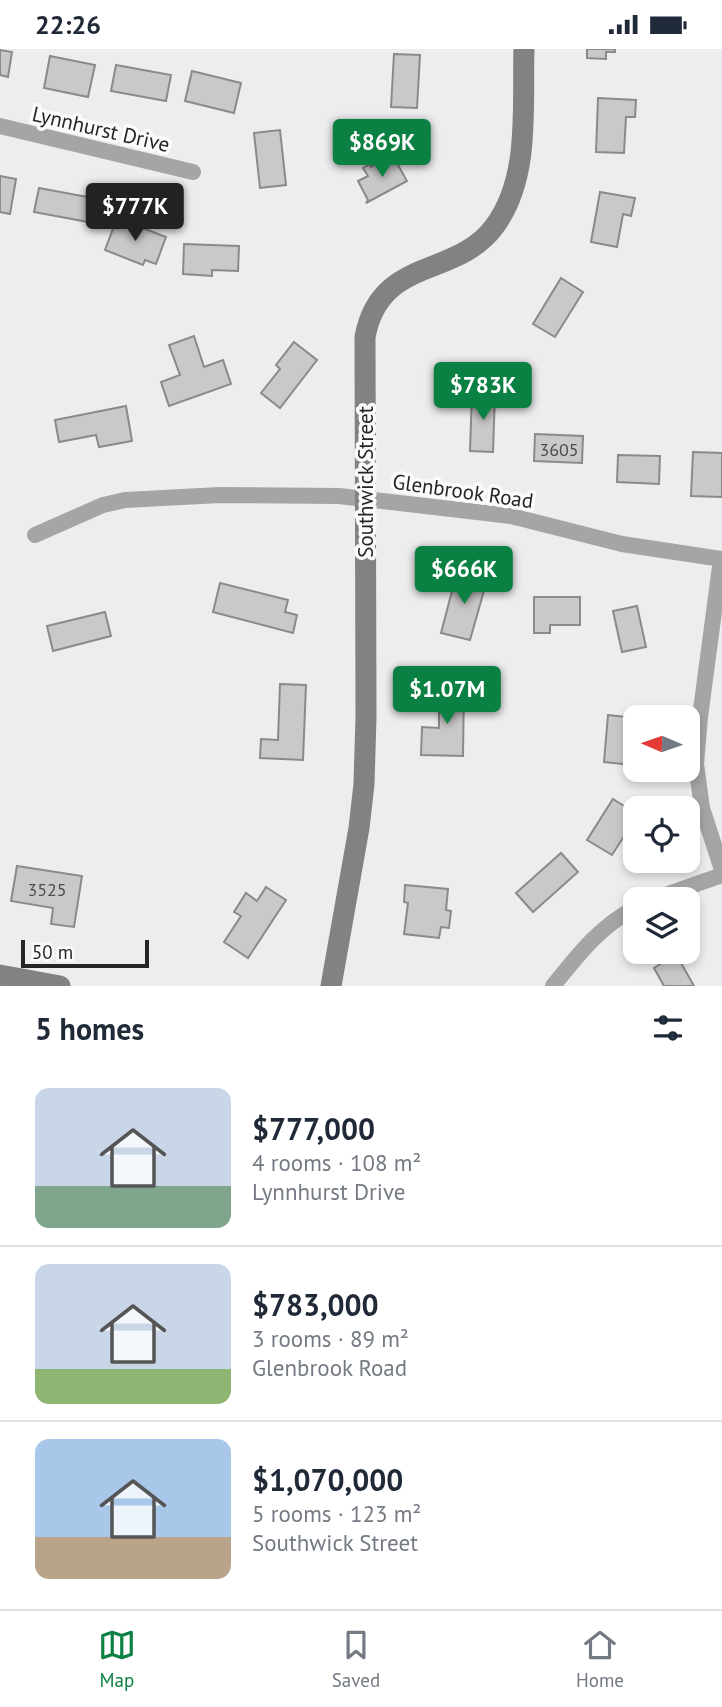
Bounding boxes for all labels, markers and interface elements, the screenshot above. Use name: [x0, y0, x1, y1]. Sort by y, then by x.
text: 22:26: [35, 8, 101, 41]
street label: Lynnhurst Drive: [30, 100, 172, 158]
pin: $869K: [333, 120, 431, 179]
text: $869K: [349, 127, 415, 156]
pin: $777K: [86, 183, 184, 243]
text: $777K: [102, 191, 168, 220]
pin: $783K: [434, 363, 532, 422]
text: $783K: [450, 370, 516, 399]
street label: Southwick Street: [352, 406, 379, 558]
house number: 3605: [539, 438, 579, 461]
street label: Glenbrook Road: [391, 468, 535, 514]
pin: $666K: [415, 547, 513, 606]
text: $666K: [431, 554, 497, 583]
pin: $1.07M: [390, 667, 504, 726]
text: $1.07M: [409, 674, 485, 703]
north arrow: [623, 705, 700, 782]
map controls: [623, 705, 700, 964]
button: locate: [623, 796, 700, 873]
house number: 3525: [27, 878, 67, 901]
button: layers: [623, 887, 700, 964]
scale bar: [21, 937, 149, 969]
text: 50 m: [32, 940, 73, 964]
text: 5 homes: [35, 1009, 144, 1048]
icon: filters: [649, 1009, 687, 1047]
text: $777,000: [252, 1109, 375, 1148]
icon: home: [91, 1116, 175, 1200]
text: 4 rooms · 108 m²: [252, 1148, 421, 1177]
text: Lynnhurst Drive: [252, 1177, 405, 1206]
text: $783,000: [252, 1285, 379, 1324]
icon: home: [91, 1292, 175, 1376]
text: 3 rooms · 89 m²: [252, 1324, 409, 1353]
text: Glenbrook Road: [252, 1353, 407, 1382]
text: $1,070,000: [252, 1460, 403, 1499]
icon: home: [91, 1467, 175, 1551]
text: 5 rooms · 123 m²: [252, 1499, 421, 1528]
text: Southwick Street: [252, 1528, 418, 1557]
tab: Map: [98, 1626, 136, 1692]
tab: Saved: [332, 1626, 380, 1692]
tab: Home: [576, 1626, 624, 1692]

